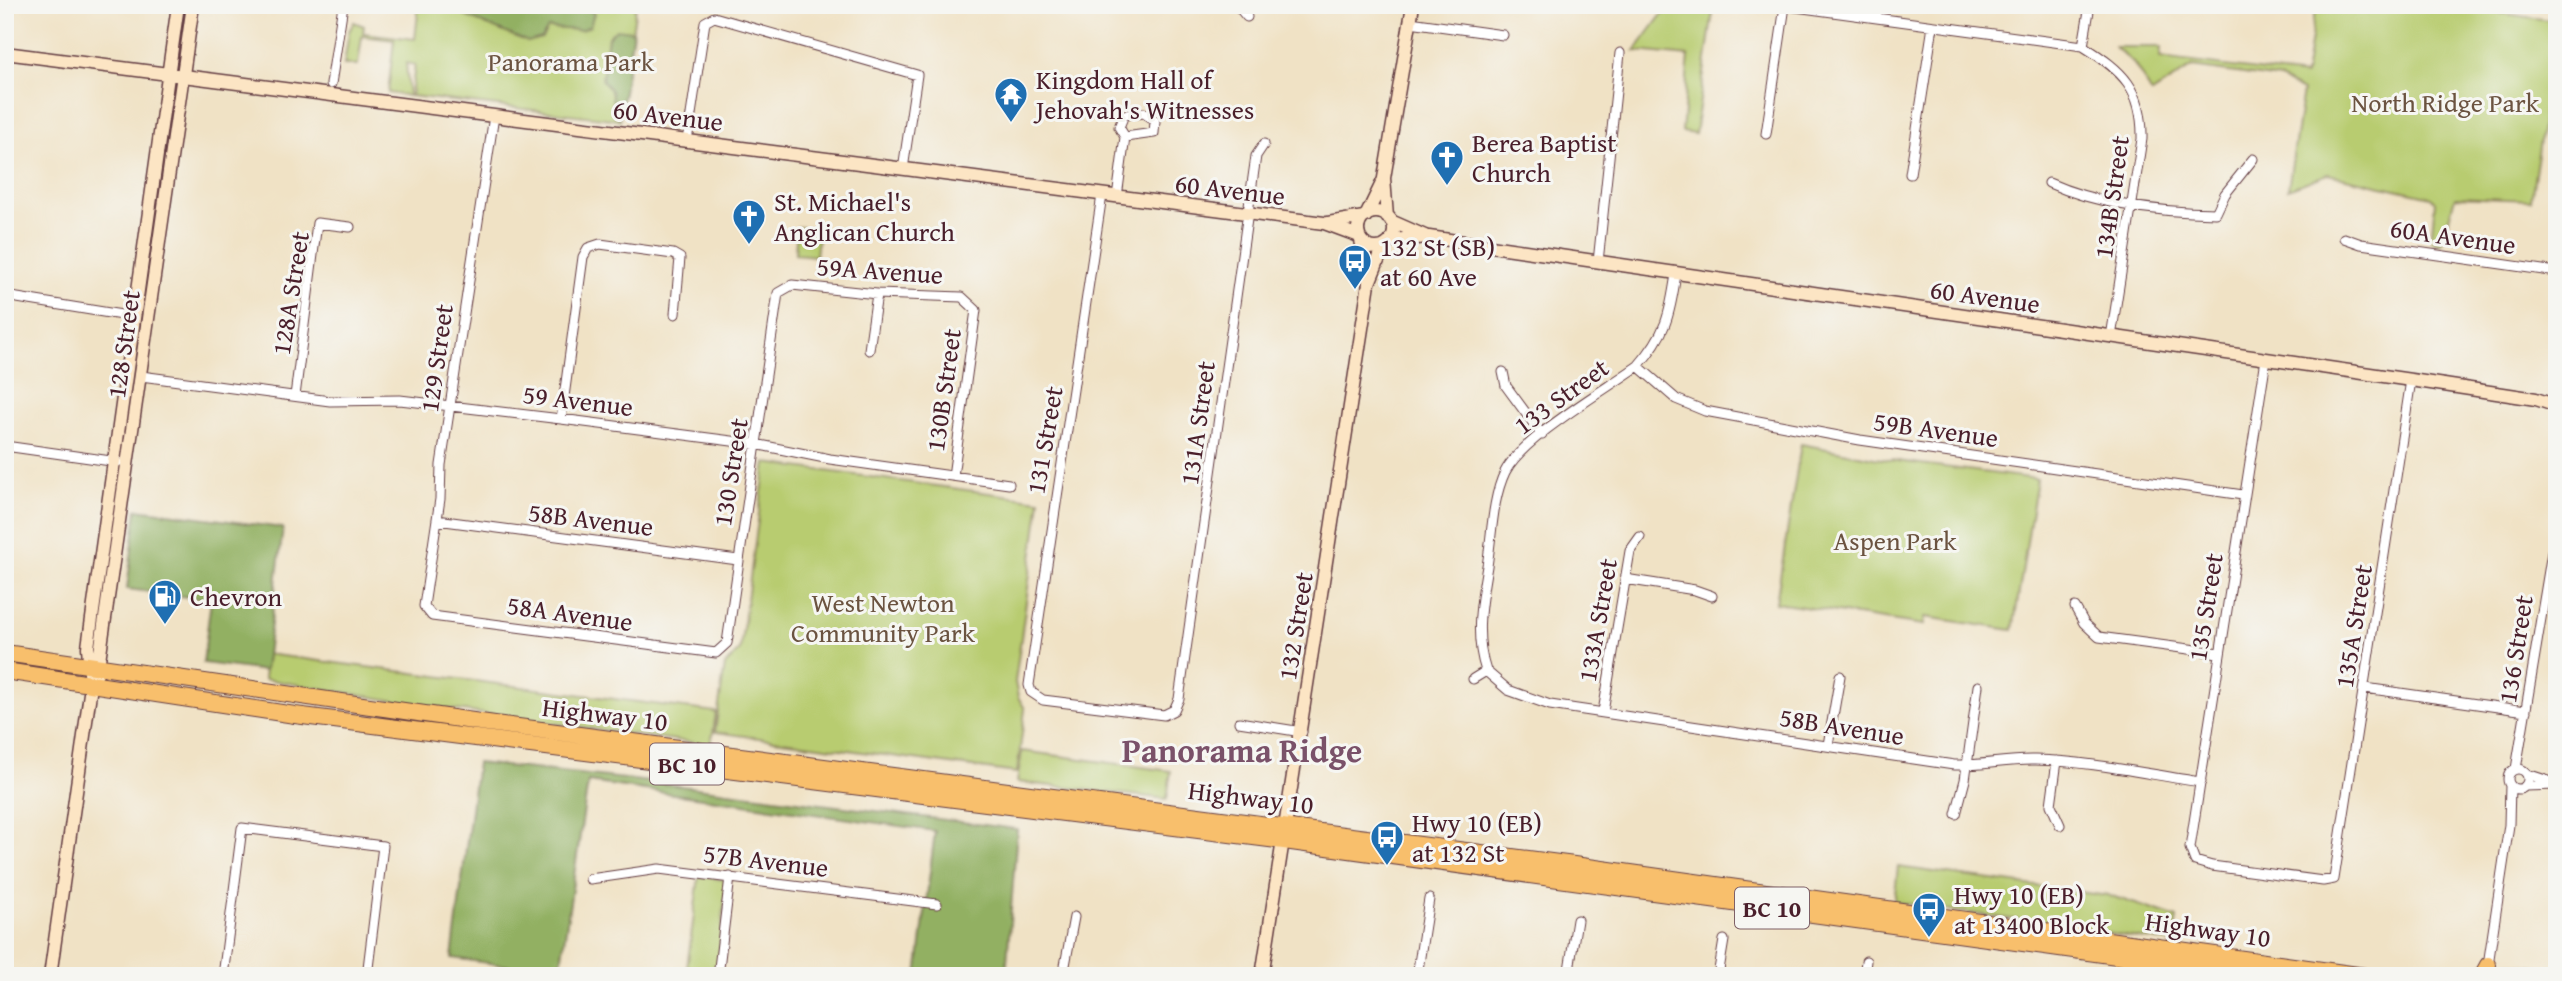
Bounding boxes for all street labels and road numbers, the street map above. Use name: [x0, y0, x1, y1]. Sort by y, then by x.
street label: 60 Avenue: [611, 89, 725, 141]
street label: 134B Street: [2083, 133, 2139, 261]
street label: 60 Avenue: [1173, 163, 1287, 215]
street label: 60A Avenue: [2388, 208, 2518, 264]
street label: 128A Street: [261, 228, 319, 358]
street label: 59A Avenue: [816, 246, 944, 294]
street label: 60 Avenue: [1927, 269, 2043, 323]
street label: 128 Street: [96, 287, 150, 401]
street label: 129 Street: [409, 301, 463, 415]
street label: 130B Street: [915, 326, 971, 454]
street label: 133 Street: [1505, 348, 1617, 444]
street label: 131A Street: [1169, 358, 1225, 488]
street label: 59 Avenue: [521, 374, 635, 426]
street label: 131 Street: [1015, 383, 1073, 497]
street label: 59B Avenue: [1871, 401, 2001, 457]
street label: 130 Street: [702, 415, 758, 529]
street label: 58B Avenue: [526, 492, 656, 546]
street label: 135 Street: [2177, 550, 2233, 664]
street label: 133A Street: [1567, 555, 1627, 685]
street label: 135A Street: [2324, 561, 2382, 691]
street label: 132 Street: [1267, 569, 1323, 683]
street label: 58A Avenue: [505, 585, 635, 641]
street label: 136 Street: [2487, 592, 2543, 706]
street label: Highway 10: [540, 687, 670, 741]
street label: 58B Avenue: [1777, 697, 1907, 755]
road number: BC 10: [650, 744, 724, 784]
street label: Highway 10: [1186, 770, 1316, 824]
street label: 57B Avenue: [701, 833, 831, 887]
road number: BC 10: [1735, 888, 1809, 928]
street label: Highway 10: [2143, 901, 2273, 957]

